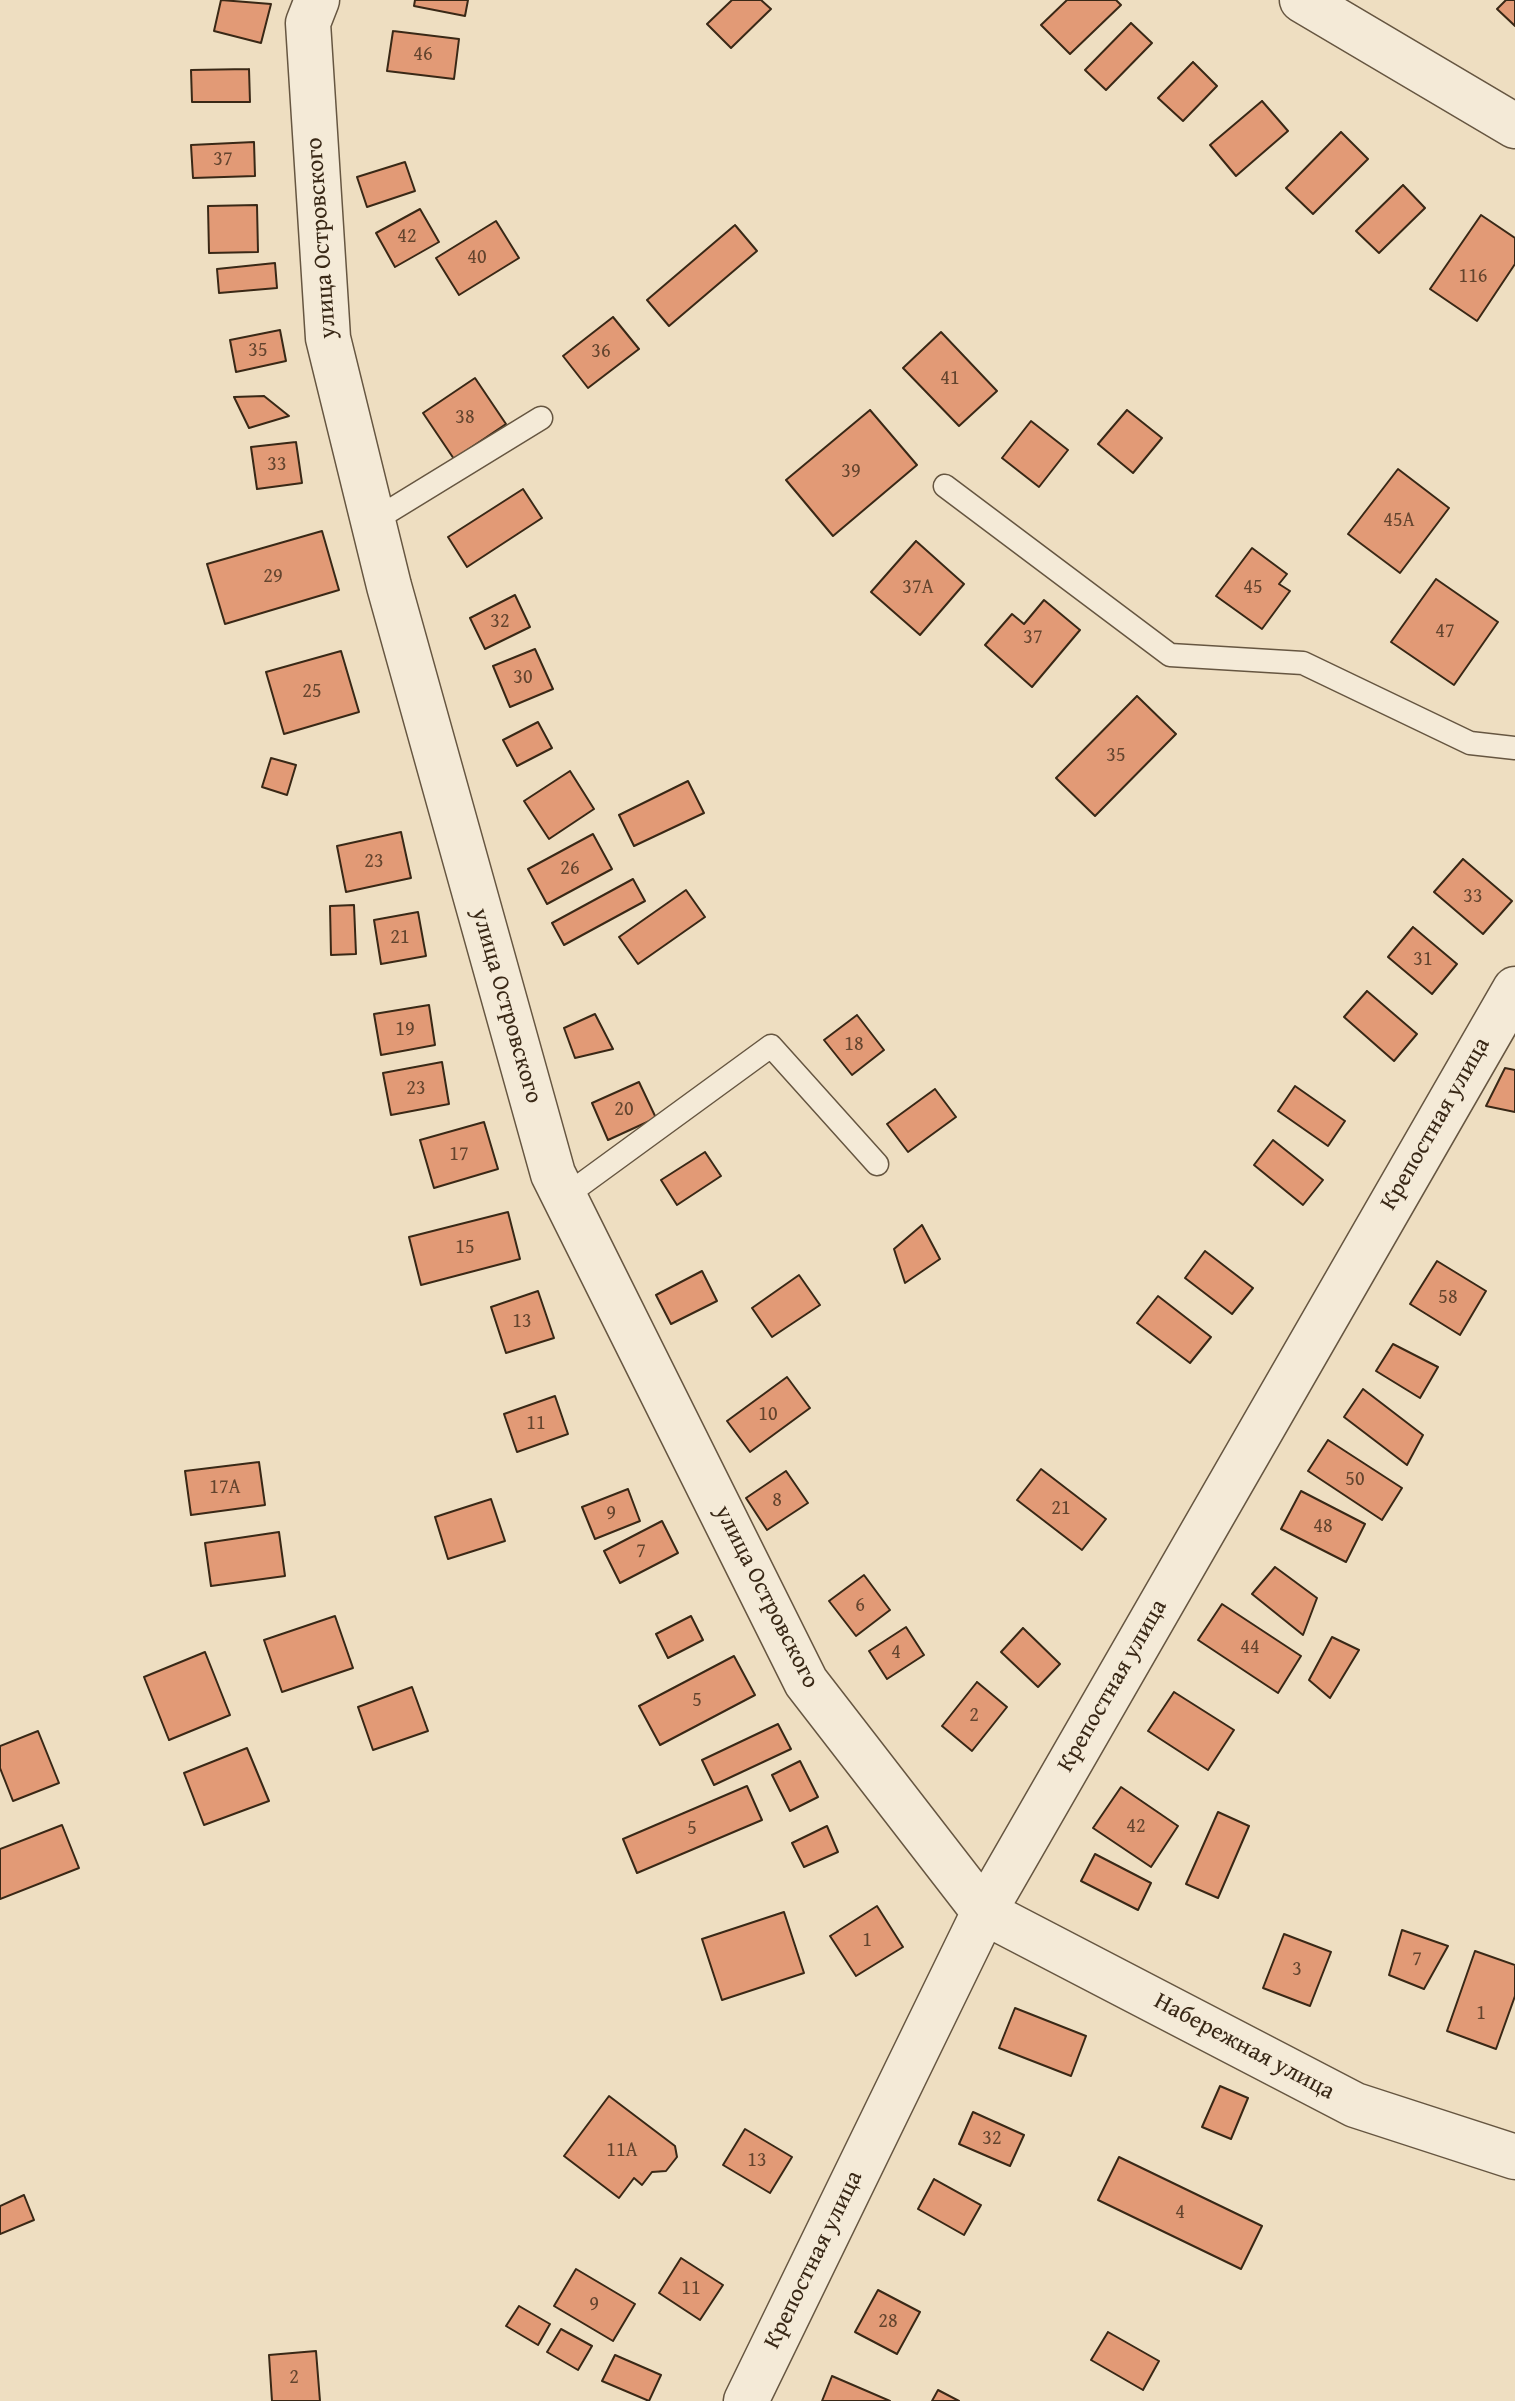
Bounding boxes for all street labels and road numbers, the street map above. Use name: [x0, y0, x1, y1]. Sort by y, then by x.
street label: улица Островского: [301, 136, 343, 340]
street label: улица Островского: [464, 905, 548, 1107]
street label: Крепостная улица: [1375, 1033, 1497, 1215]
street label: улица Островского: [707, 1501, 825, 1693]
street label: Крепостная улица: [1052, 1595, 1174, 1777]
street label: Набережная улица: [1149, 1987, 1339, 2107]
street label: Крепостная улица: [758, 2166, 870, 2354]

